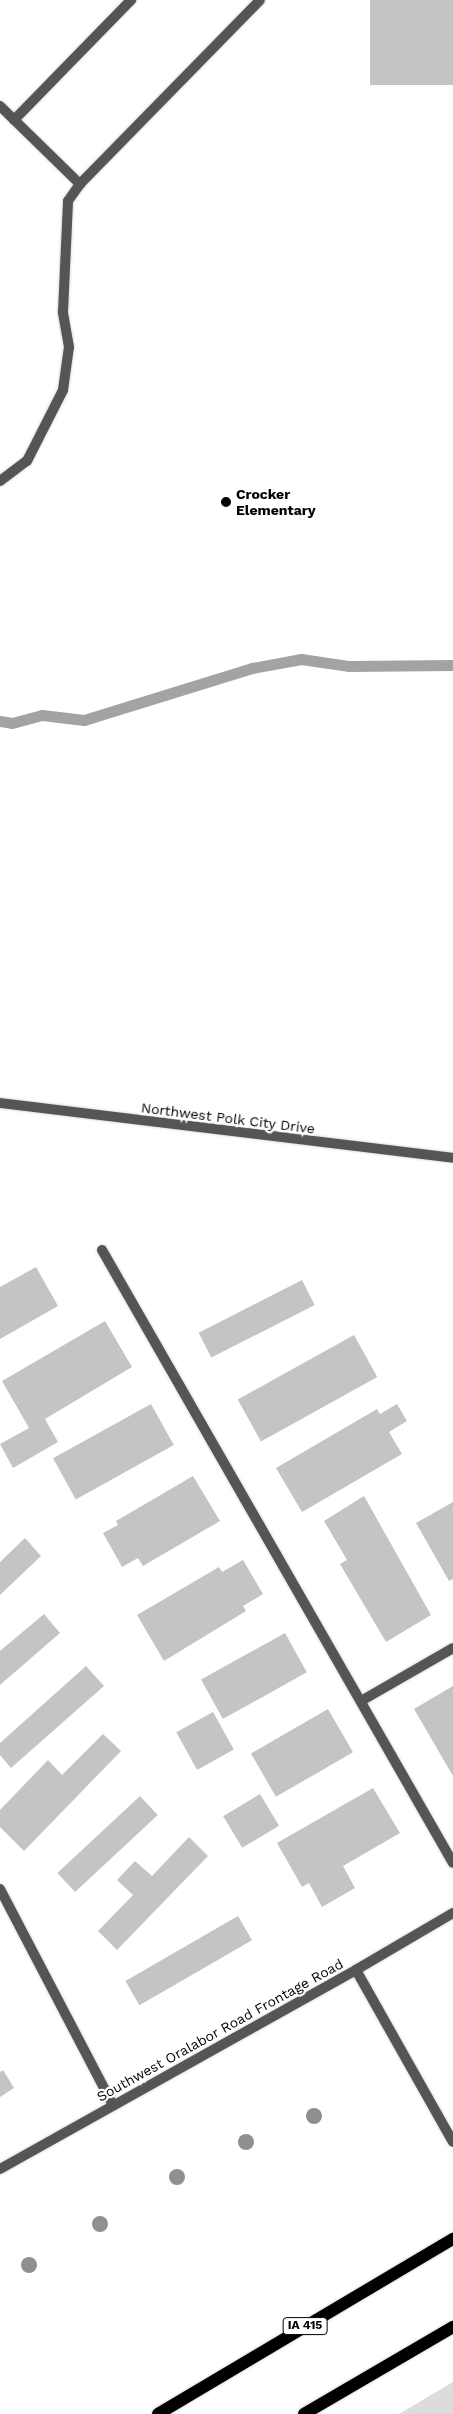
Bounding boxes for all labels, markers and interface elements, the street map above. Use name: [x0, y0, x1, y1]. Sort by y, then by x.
place label: Crocker Elementary: [236, 486, 316, 518]
marker: Crocker Elementary: [220, 496, 232, 508]
street label: Northwest Polk City Drive: [140, 1099, 316, 1137]
street label: Southwest Oralabor Road Frontage Road: [94, 1955, 346, 2105]
road number: IA 415: [282, 2316, 328, 2336]

